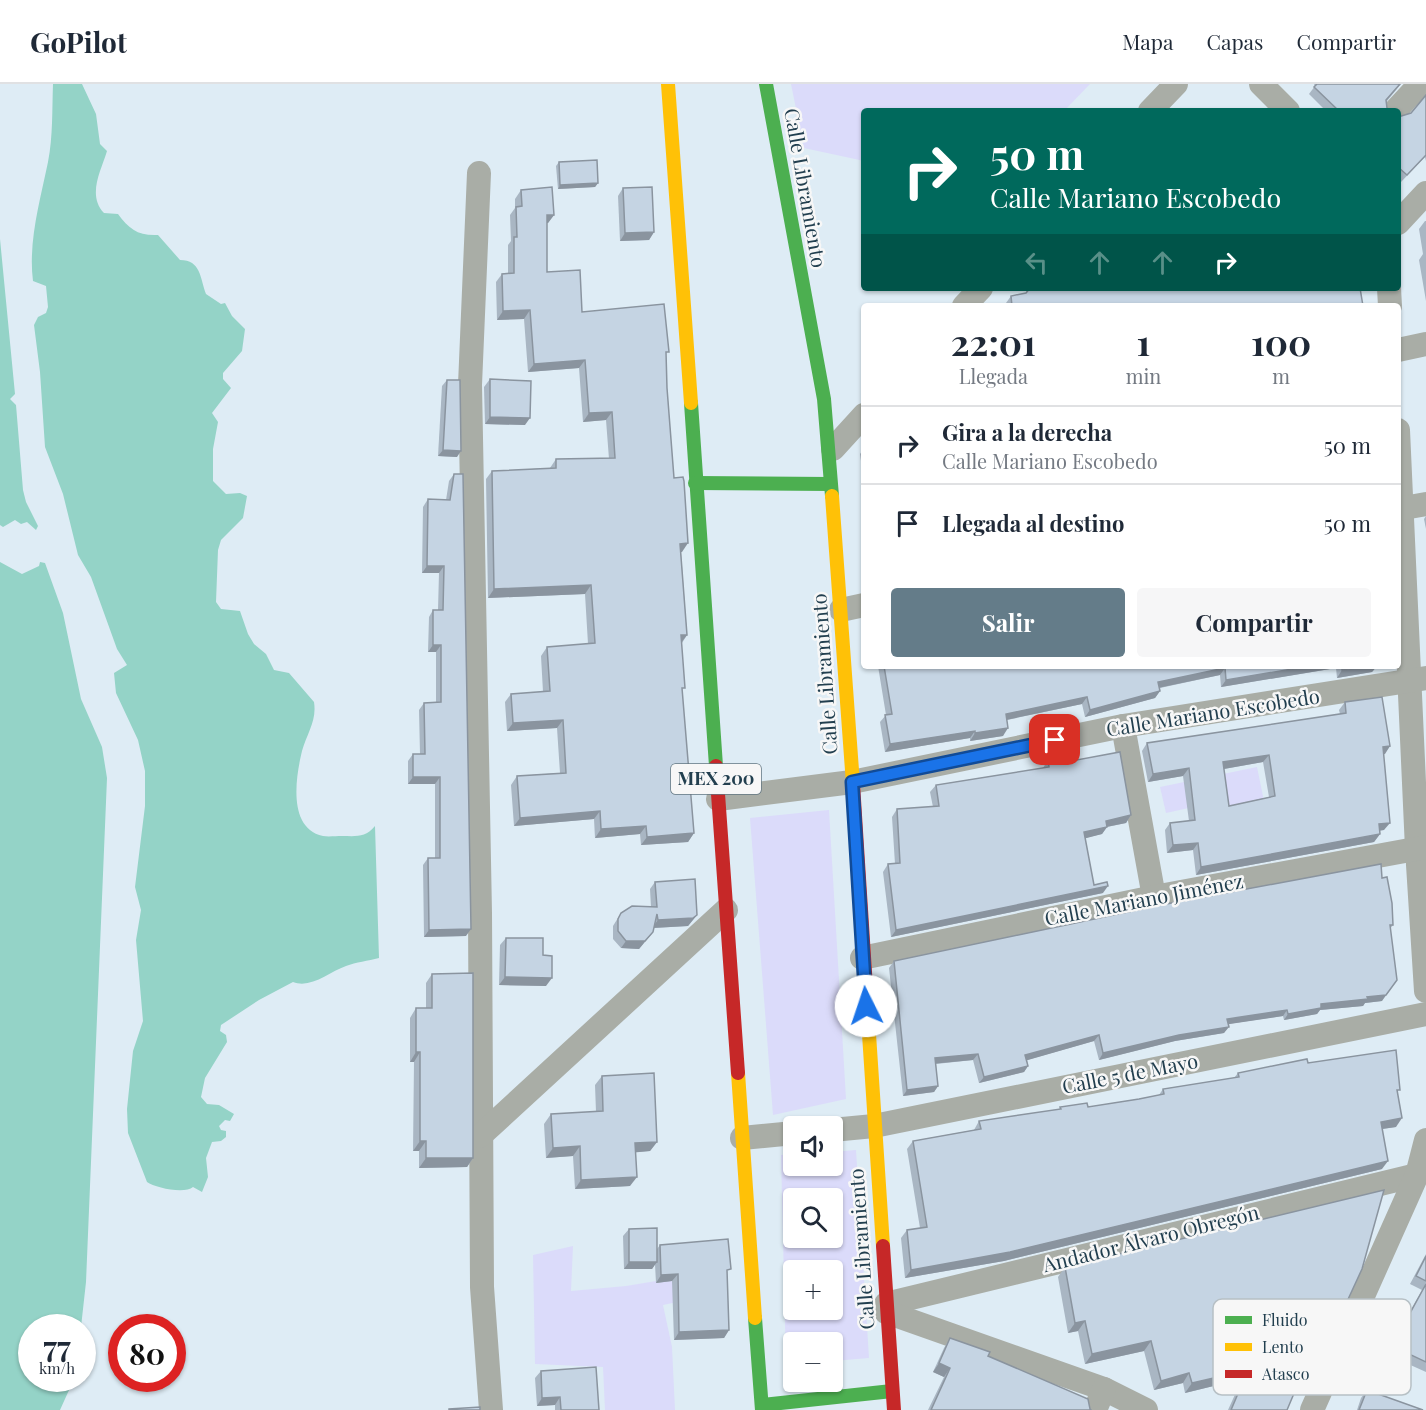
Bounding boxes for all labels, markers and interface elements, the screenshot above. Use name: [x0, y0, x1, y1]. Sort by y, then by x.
text: GoPilot: [30, 23, 127, 60]
text: Mapa: [1122, 27, 1174, 55]
text: Capas: [1207, 27, 1263, 55]
text: Compartir: [1296, 27, 1396, 55]
street label: Calle Libramiento: [779, 106, 834, 270]
text: 50 m: [990, 125, 1084, 181]
icon: right: [891, 132, 969, 210]
text: Calle Mariano Escobedo: [990, 179, 1281, 215]
icon: left: [1020, 246, 1053, 279]
icon: ahead: [1083, 246, 1116, 279]
icon: ahead: [1146, 246, 1179, 279]
icon: right: [1209, 246, 1242, 279]
text: 22:01: [951, 317, 1036, 365]
text: 1: [1137, 317, 1150, 365]
text: 100: [1251, 317, 1311, 365]
text: Llegada: [959, 362, 1028, 389]
text: min: [1126, 362, 1161, 389]
text: m: [1272, 362, 1290, 389]
text: Gira a la derecha: [942, 417, 1112, 447]
icon: right: [891, 429, 924, 462]
text: 50 m: [1324, 430, 1371, 460]
text: Calle Mariano Escobedo: [942, 447, 1158, 474]
icon: arrive: [891, 507, 924, 540]
text: Llegada al destino: [942, 508, 1124, 538]
text: 50 m: [1324, 508, 1371, 538]
button: Salir: [891, 588, 1125, 657]
button: Compartir: [1137, 588, 1371, 657]
street label: Calle Libramiento: [804, 593, 843, 756]
street label: Calle Mariano Escobedo: [1104, 681, 1321, 742]
pin: [1029, 714, 1080, 765]
icon: arrive: [1038, 723, 1071, 756]
road number: MEX 200: [671, 764, 761, 794]
street label: Calle Mariano Jiménez: [1042, 866, 1245, 931]
position arrow: [834, 974, 898, 1038]
street label: Calle 5 de Mayo: [1059, 1046, 1200, 1099]
map controls: [783, 1116, 843, 1392]
button: sound: [783, 1116, 843, 1176]
street label: Calle Libramiento: [841, 1168, 880, 1331]
button: search: [783, 1188, 843, 1248]
street label: Andador Álvaro Obregón: [1039, 1198, 1262, 1278]
button: +: [783, 1260, 843, 1320]
legend: [1213, 1299, 1411, 1395]
text: Fluido: [1262, 1309, 1308, 1330]
speed limit sign: 80: [108, 1314, 186, 1392]
text: 77: [43, 1326, 71, 1366]
button: −: [783, 1332, 843, 1392]
text: Lento: [1262, 1336, 1304, 1357]
text: km/h: [39, 1358, 75, 1378]
text: Atasco: [1261, 1363, 1310, 1384]

